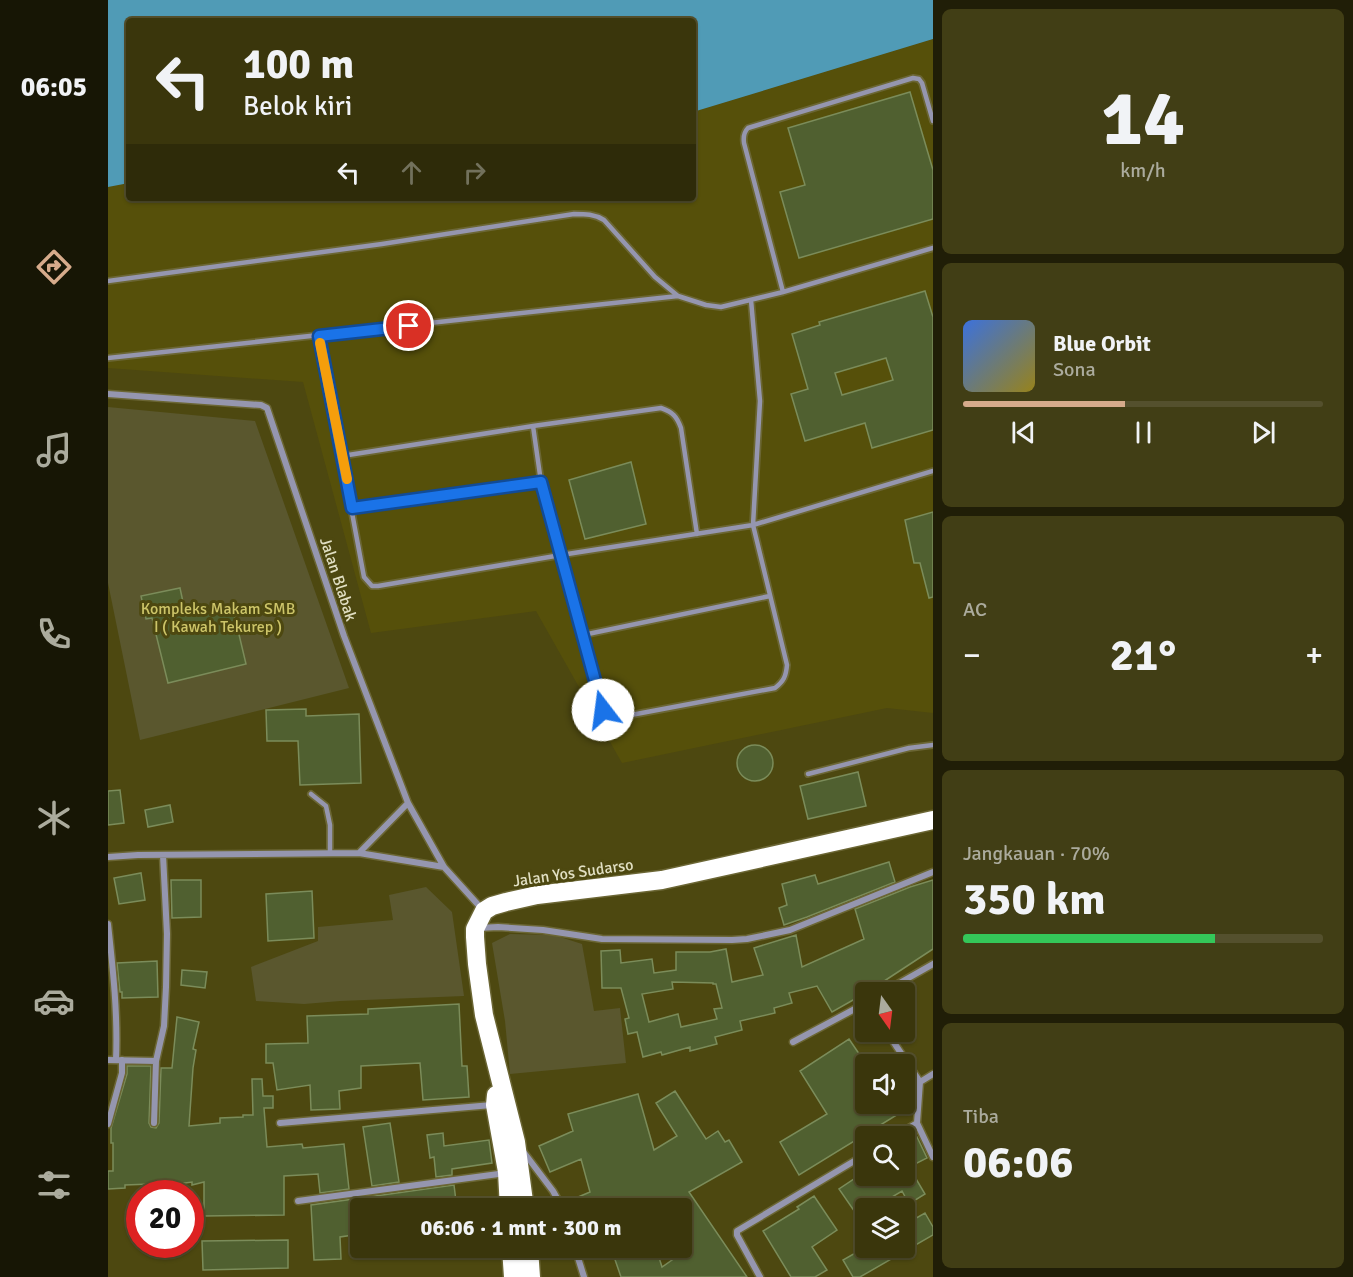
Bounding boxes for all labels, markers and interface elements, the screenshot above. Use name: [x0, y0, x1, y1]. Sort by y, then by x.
text: 100 m: [243, 39, 354, 90]
icon: left: [144, 42, 222, 120]
text: 06:05: [21, 71, 87, 104]
text: 14: [1101, 71, 1185, 167]
text: Belok kiri: [243, 90, 352, 123]
icon: left: [332, 156, 365, 189]
icon: ahead: [395, 156, 428, 189]
icon: right: [458, 156, 491, 189]
text: km/h: [1120, 158, 1166, 183]
icon: directions: [33, 246, 75, 288]
pin: [383, 300, 434, 351]
icon: arrive: [392, 309, 425, 342]
text: Blue Orbit: [1053, 330, 1151, 357]
text: Sona: [1053, 357, 1096, 382]
icon: previous: [1007, 416, 1040, 449]
icon: pause: [1127, 416, 1160, 449]
icon: next: [1247, 416, 1280, 449]
icon: music: [33, 429, 75, 471]
street label: Jalan Blabak: [315, 535, 361, 624]
text: AC: [963, 597, 987, 622]
park label: Kompleks Makam SMB I ( Kawah Tekurep ): [141, 599, 295, 637]
icon: phone: [33, 613, 75, 655]
text: 21°: [1110, 628, 1176, 683]
text: −: [963, 635, 981, 676]
text: +: [1305, 635, 1323, 676]
position arrow: [571, 678, 635, 742]
icon: climate: [33, 797, 75, 839]
text: Jangkauan · 70%: [963, 841, 1110, 866]
street label: Jalan Yos Sudarso: [512, 855, 635, 891]
text: 350 km: [963, 872, 1106, 927]
icon: car: [33, 980, 75, 1022]
north arrow: [855, 982, 915, 1042]
map controls: [855, 982, 915, 1258]
button: sound: [855, 1054, 915, 1114]
text: Tiba: [963, 1104, 999, 1129]
button: search: [855, 1126, 915, 1186]
text: 06:06: [963, 1135, 1073, 1190]
icon: filters: [33, 1164, 75, 1206]
speed limit sign: 20: [126, 1180, 204, 1258]
button: layers: [855, 1198, 915, 1258]
text: 06:06 · 1 mnt · 300 m: [421, 1214, 621, 1241]

